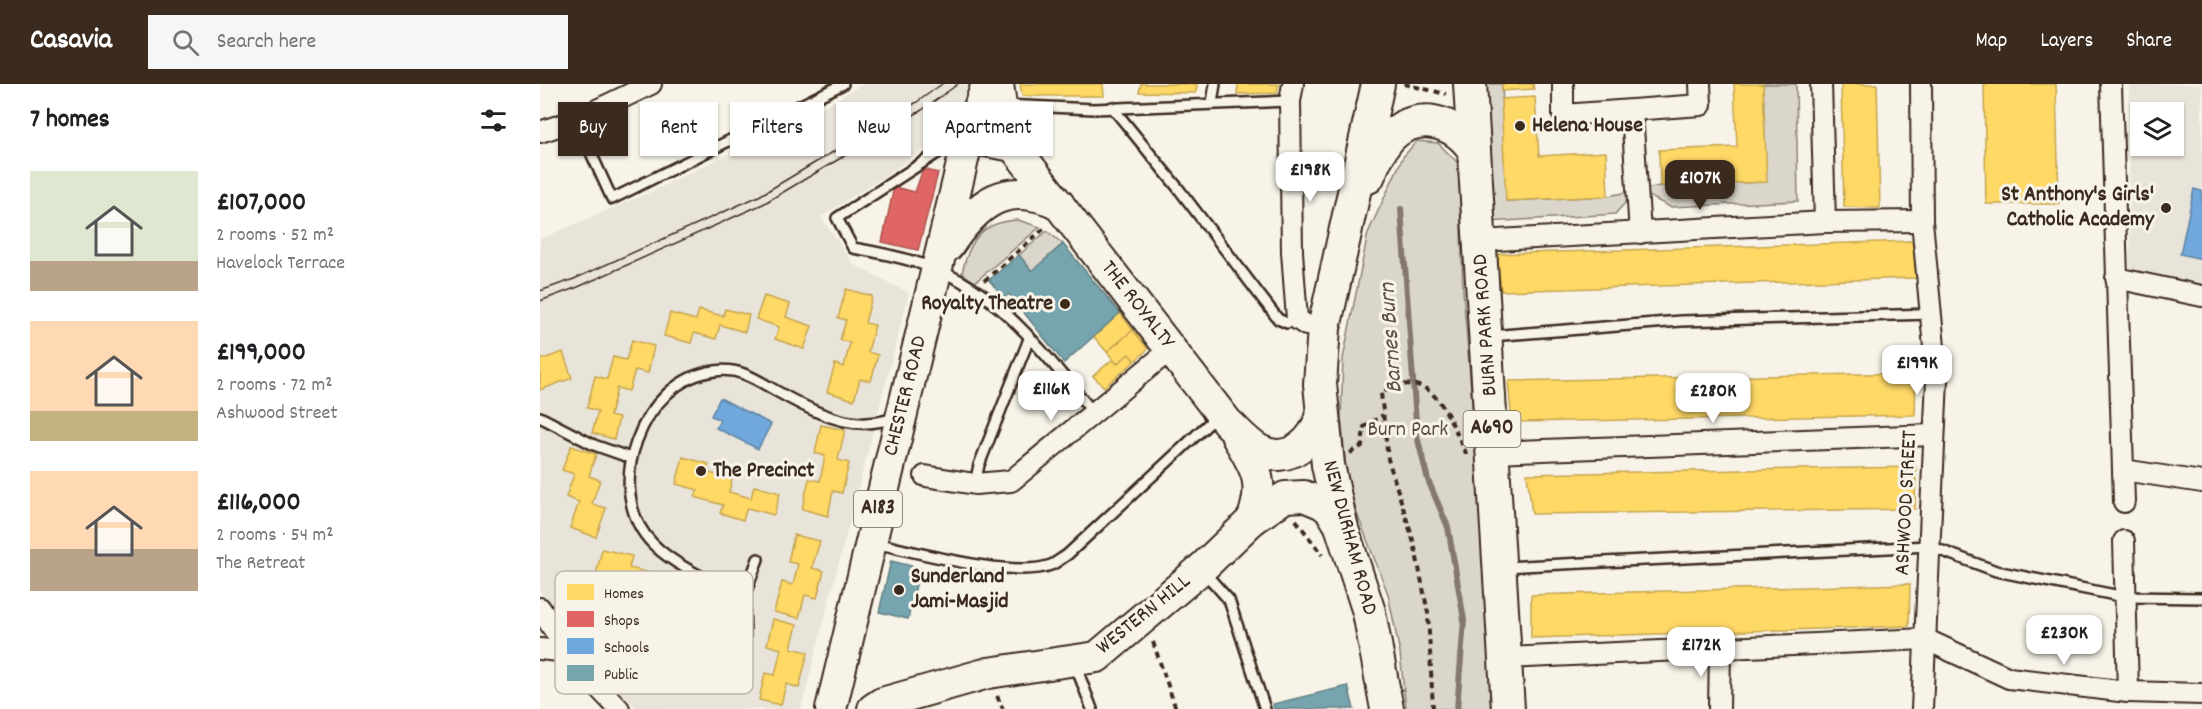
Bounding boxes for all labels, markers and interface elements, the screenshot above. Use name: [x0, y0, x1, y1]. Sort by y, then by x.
search box: [148, 15, 568, 69]
text: Casavia: [30, 22, 112, 62]
icon: search: [169, 26, 202, 59]
text: Search here: [217, 27, 316, 58]
text: Map: [1976, 27, 2007, 57]
text: Layers: [2040, 27, 2093, 57]
text: Share: [2126, 27, 2172, 57]
text: 7 homes: [30, 102, 110, 139]
chip: Buy: [558, 102, 628, 156]
chip: Rent: [640, 102, 718, 156]
chip: Filters: [730, 102, 824, 156]
chip: New: [836, 102, 911, 156]
chip: Apartment: [923, 102, 1053, 156]
map controls: [2130, 102, 2184, 156]
button: layers: [2130, 102, 2184, 156]
icon: filters: [477, 104, 510, 137]
place label: Helena House: [1532, 111, 1643, 142]
marker: Helena House: [1513, 119, 1527, 133]
pin: £198K: [1268, 152, 1352, 203]
text: £198K: [1290, 157, 1330, 185]
pin: £107K: [1658, 160, 1742, 211]
text: £107K: [1679, 165, 1721, 193]
place label: St Anthony's Girls' Catholic Academy: [2001, 180, 2155, 236]
text: £107,000: [216, 185, 306, 222]
icon: home: [78, 195, 150, 267]
marker: St Anthony's Girls' Catholic Academy: [2159, 201, 2173, 215]
text: 2 rooms · 52 m²: [216, 222, 334, 250]
text: Havelock Terrace: [216, 250, 345, 278]
street label: BURN PARK ROAD: [1466, 253, 1506, 397]
street label: THE ROYALTY: [1093, 254, 1182, 356]
water label: Barnes Burn: [1371, 281, 1413, 394]
place label: Royalty Theatre: [921, 289, 1053, 320]
marker: Royalty Theatre: [1058, 297, 1072, 311]
street label: CHESTER ROAD: [876, 333, 936, 459]
text: £199,000: [216, 335, 306, 372]
icon: home: [78, 345, 150, 417]
pin: £199K: [1875, 345, 1959, 396]
text: £199K: [1896, 350, 1938, 378]
pin: £116K: [1009, 371, 1093, 422]
text: 2 rooms · 72 m²: [216, 372, 332, 400]
pin: £280K: [1671, 373, 1755, 424]
text: £116K: [1032, 376, 1070, 404]
text: £280K: [1690, 378, 1736, 406]
text: Ashwood Street: [216, 400, 338, 428]
road number: A690: [1464, 411, 1520, 447]
park label: Burn Park: [1368, 415, 1448, 446]
street label: ASHWOOD STREET: [1888, 429, 1926, 576]
place label: The Precinct: [713, 456, 815, 487]
street label: NEW DURHAM ROAD: [1313, 457, 1385, 619]
marker: The Precinct: [694, 464, 708, 478]
text: £116,000: [216, 485, 301, 522]
road number: A183: [854, 491, 902, 527]
icon: home: [78, 495, 150, 567]
text: 2 rooms · 54 m²: [216, 522, 334, 550]
text: The Retreat: [216, 550, 305, 578]
place label: Sunderland Jami-Masjid: [911, 562, 1009, 618]
street label: WESTERN HILL: [1090, 567, 1198, 663]
legend: [555, 571, 753, 694]
text: Homes: [604, 583, 644, 606]
marker: Sunderland Jami-Masjid: [892, 583, 906, 597]
text: Shops: [604, 610, 640, 633]
pin: £230K: [2022, 615, 2106, 666]
text: £230K: [2040, 620, 2088, 648]
pin: £172K: [1659, 627, 1743, 678]
text: £172K: [1681, 632, 1721, 660]
text: Schools: [604, 637, 650, 660]
text: Public: [604, 664, 638, 687]

